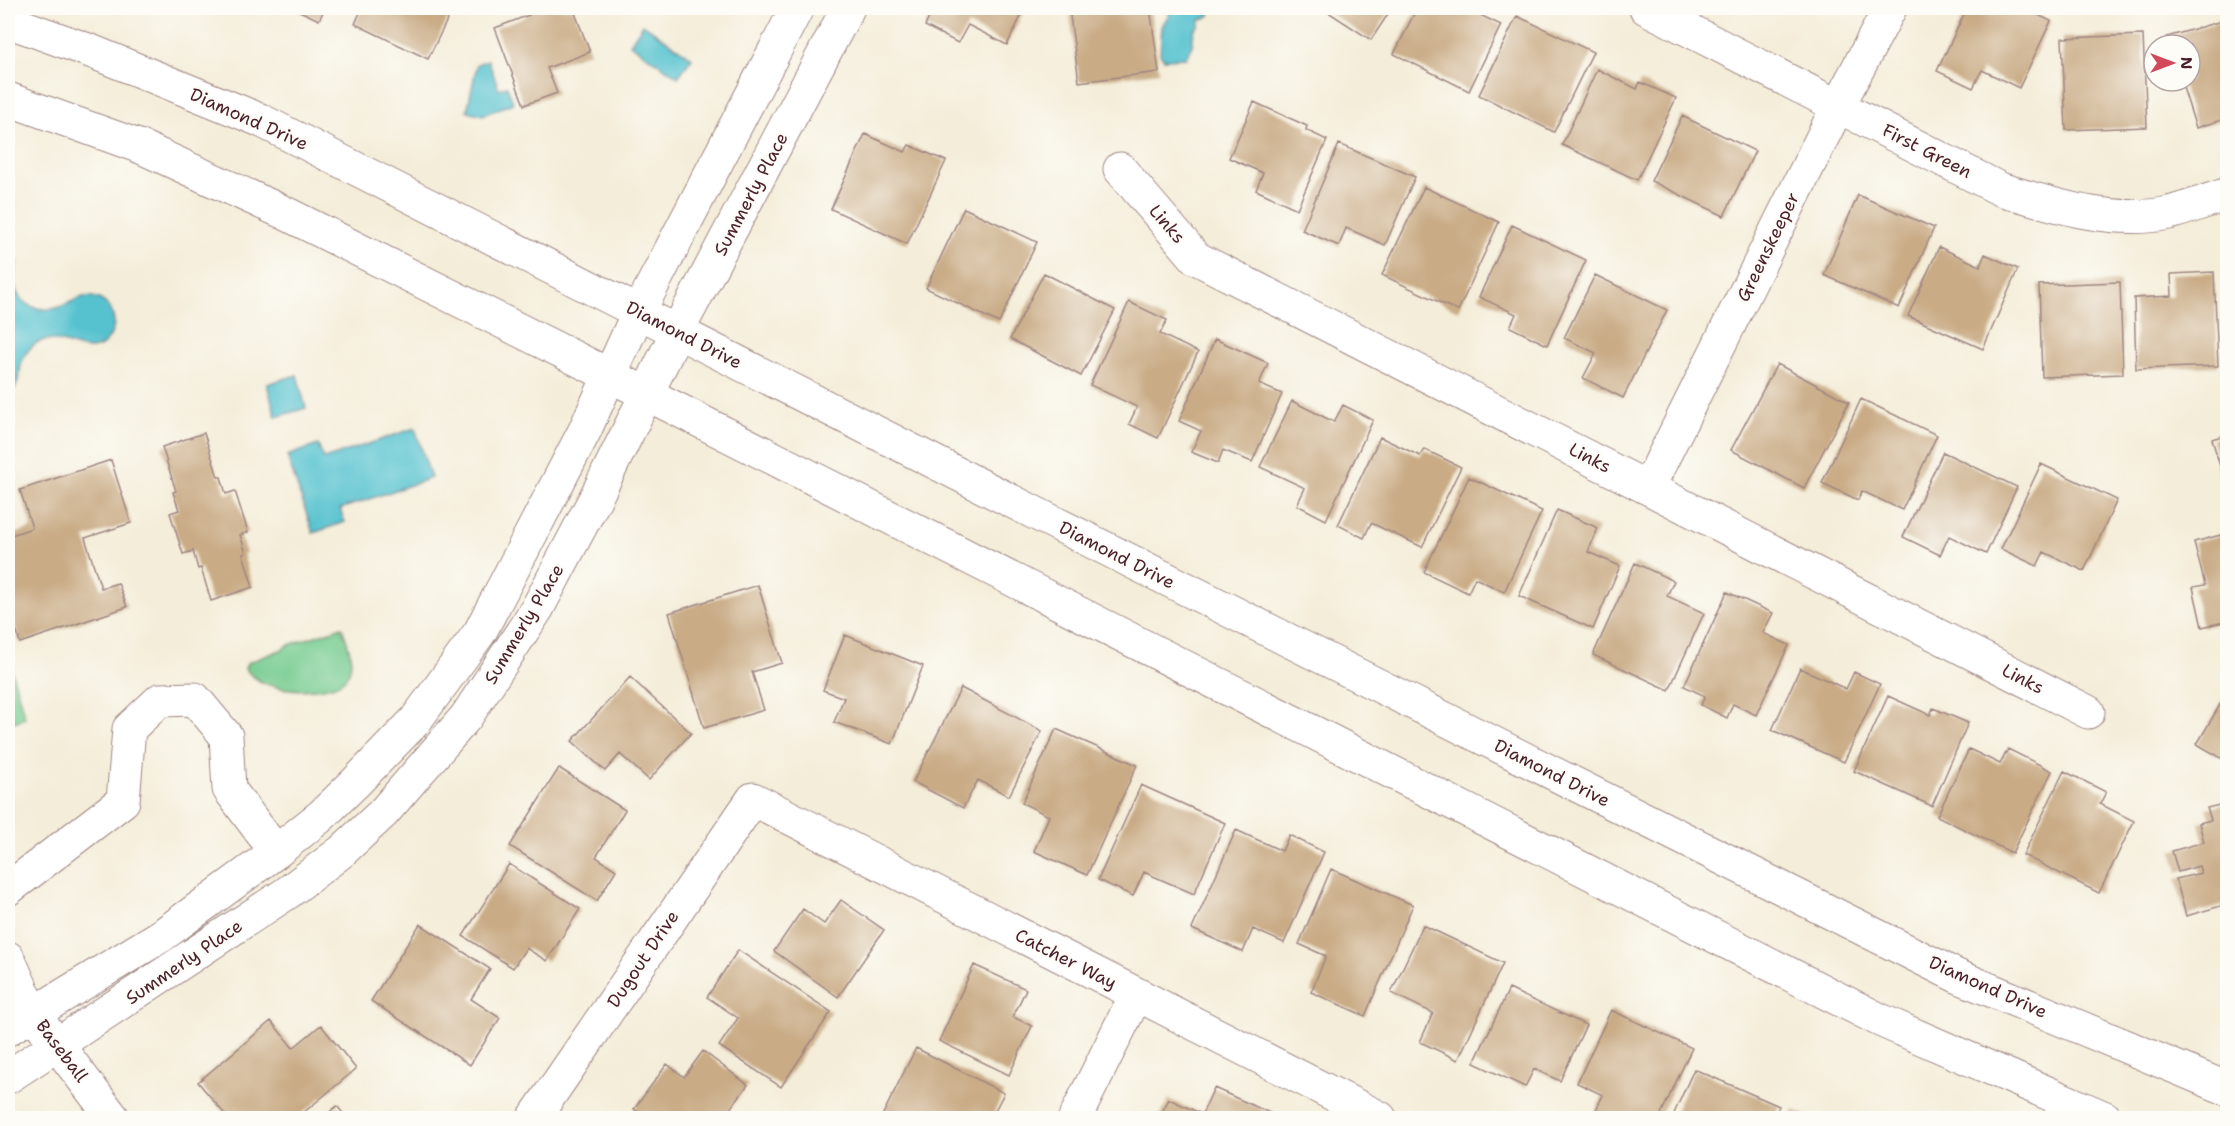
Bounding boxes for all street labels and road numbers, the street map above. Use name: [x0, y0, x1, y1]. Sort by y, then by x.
street label: Diamond Drive: [186, 82, 312, 156]
street label: First Green: [1878, 118, 1976, 184]
street label: Summerly Place: [708, 128, 794, 260]
street label: Greenskeeper: [1731, 188, 1805, 306]
street label: Links: [1143, 199, 1191, 249]
street label: Diamond Drive: [622, 295, 746, 375]
street label: Links: [1565, 437, 1615, 479]
street label: Diamond Drive: [1055, 515, 1179, 595]
street label: Summerly Place: [479, 559, 569, 689]
street label: Links: [1998, 658, 2048, 700]
street label: Diamond Drive: [1490, 733, 1614, 813]
street label: Dugout Drive: [602, 906, 684, 1012]
street label: Summerly Place: [121, 914, 247, 1010]
street label: Catcher Way: [1011, 923, 1121, 995]
street label: Diamond Drive: [1925, 950, 2051, 1024]
street label: Baseball: [31, 1015, 94, 1088]

